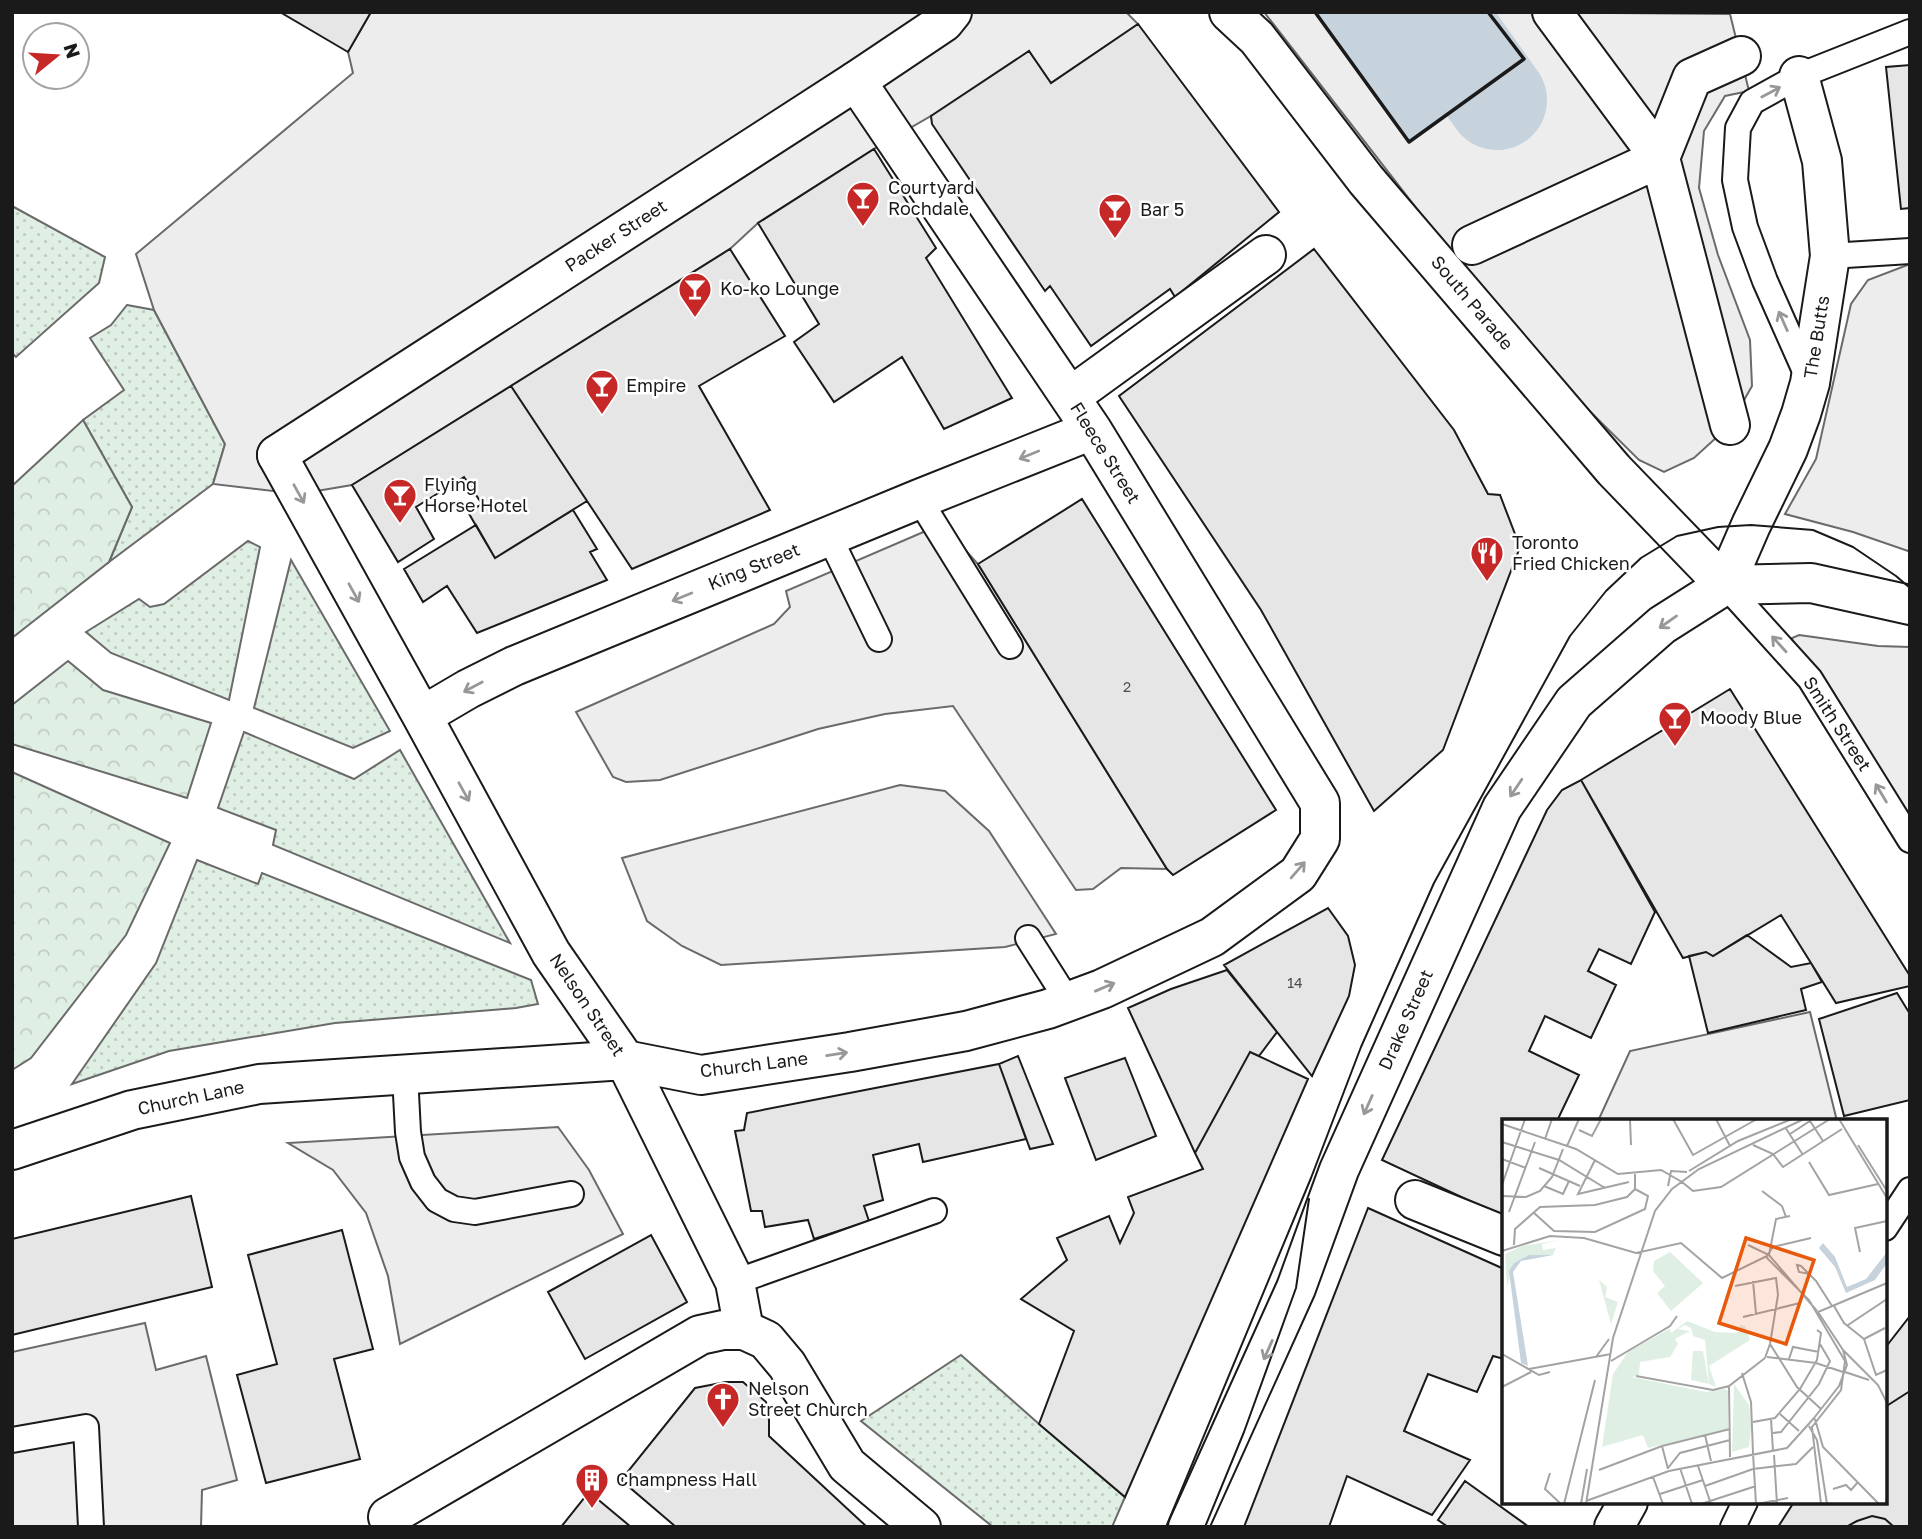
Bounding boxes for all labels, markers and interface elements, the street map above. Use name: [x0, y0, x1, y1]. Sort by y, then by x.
north arrow: [21, 21, 91, 91]
text: N: [59, 40, 86, 61]
one-way arrow: [1760, 85, 1780, 99]
place label: Courtyard Rochdale: [888, 176, 975, 219]
bar icon: Courtyard Rochdale: [844, 179, 882, 228]
bar icon: Bar 5: [1096, 191, 1134, 240]
street label: Packer Street: [561, 194, 670, 276]
place label: Bar 5: [1140, 198, 1184, 220]
street label: South Parade: [1427, 251, 1519, 354]
bar icon: Ko-ko Lounge: [676, 270, 714, 319]
place label: Ko-ko Lounge: [720, 277, 839, 299]
street label: The Butts: [1799, 294, 1833, 380]
one-way arrow: [1776, 311, 1789, 332]
bar icon: Empire: [583, 367, 621, 416]
place label: Empire: [626, 374, 686, 396]
street label: Fleece Street: [1066, 398, 1146, 507]
one-way arrow: [1018, 450, 1040, 463]
place label: Flying Horse Hotel: [424, 473, 528, 516]
bar icon: Flying Horse Hotel: [381, 476, 419, 525]
one-way arrow: [292, 484, 306, 504]
place label: Toronto Fried Chicken: [1512, 531, 1630, 574]
restaurant icon: Toronto Fried Chicken: [1468, 534, 1506, 583]
street label: King Street: [704, 538, 803, 594]
one-way arrow: [348, 582, 361, 603]
one-way arrow: [672, 592, 693, 605]
one-way arrow: [1659, 615, 1678, 629]
one-way arrow: [1770, 636, 1787, 653]
street label: Smith Street: [1799, 672, 1877, 775]
house number: 2: [1123, 678, 1131, 695]
one-way arrow: [463, 681, 484, 694]
bar icon: Moody Blue: [1656, 699, 1694, 748]
place label: Moody Blue: [1700, 706, 1802, 728]
one-way arrow: [1508, 778, 1523, 797]
one-way arrow: [457, 781, 471, 802]
one-way arrow: [1874, 783, 1888, 803]
one-way arrow: [1290, 862, 1306, 880]
street label: Nelson Street: [545, 949, 630, 1060]
street label: Drake Street: [1373, 966, 1437, 1073]
house number: 14: [1287, 974, 1303, 991]
one-way arrow: [1094, 980, 1115, 993]
street label: Church Lane: [699, 1046, 809, 1082]
one-way arrow: [826, 1047, 848, 1060]
street label: Church Lane: [135, 1075, 246, 1119]
one-way arrow: [1361, 1094, 1374, 1115]
inset map: [1502, 1119, 1887, 1504]
one-way arrow: [1261, 1339, 1274, 1361]
place label: Nelson Street Church: [748, 1377, 868, 1420]
church icon: Nelson Street Church: [704, 1380, 742, 1429]
building icon: Champness Hall: [573, 1461, 611, 1510]
place label: Champness Hall: [616, 1468, 757, 1490]

